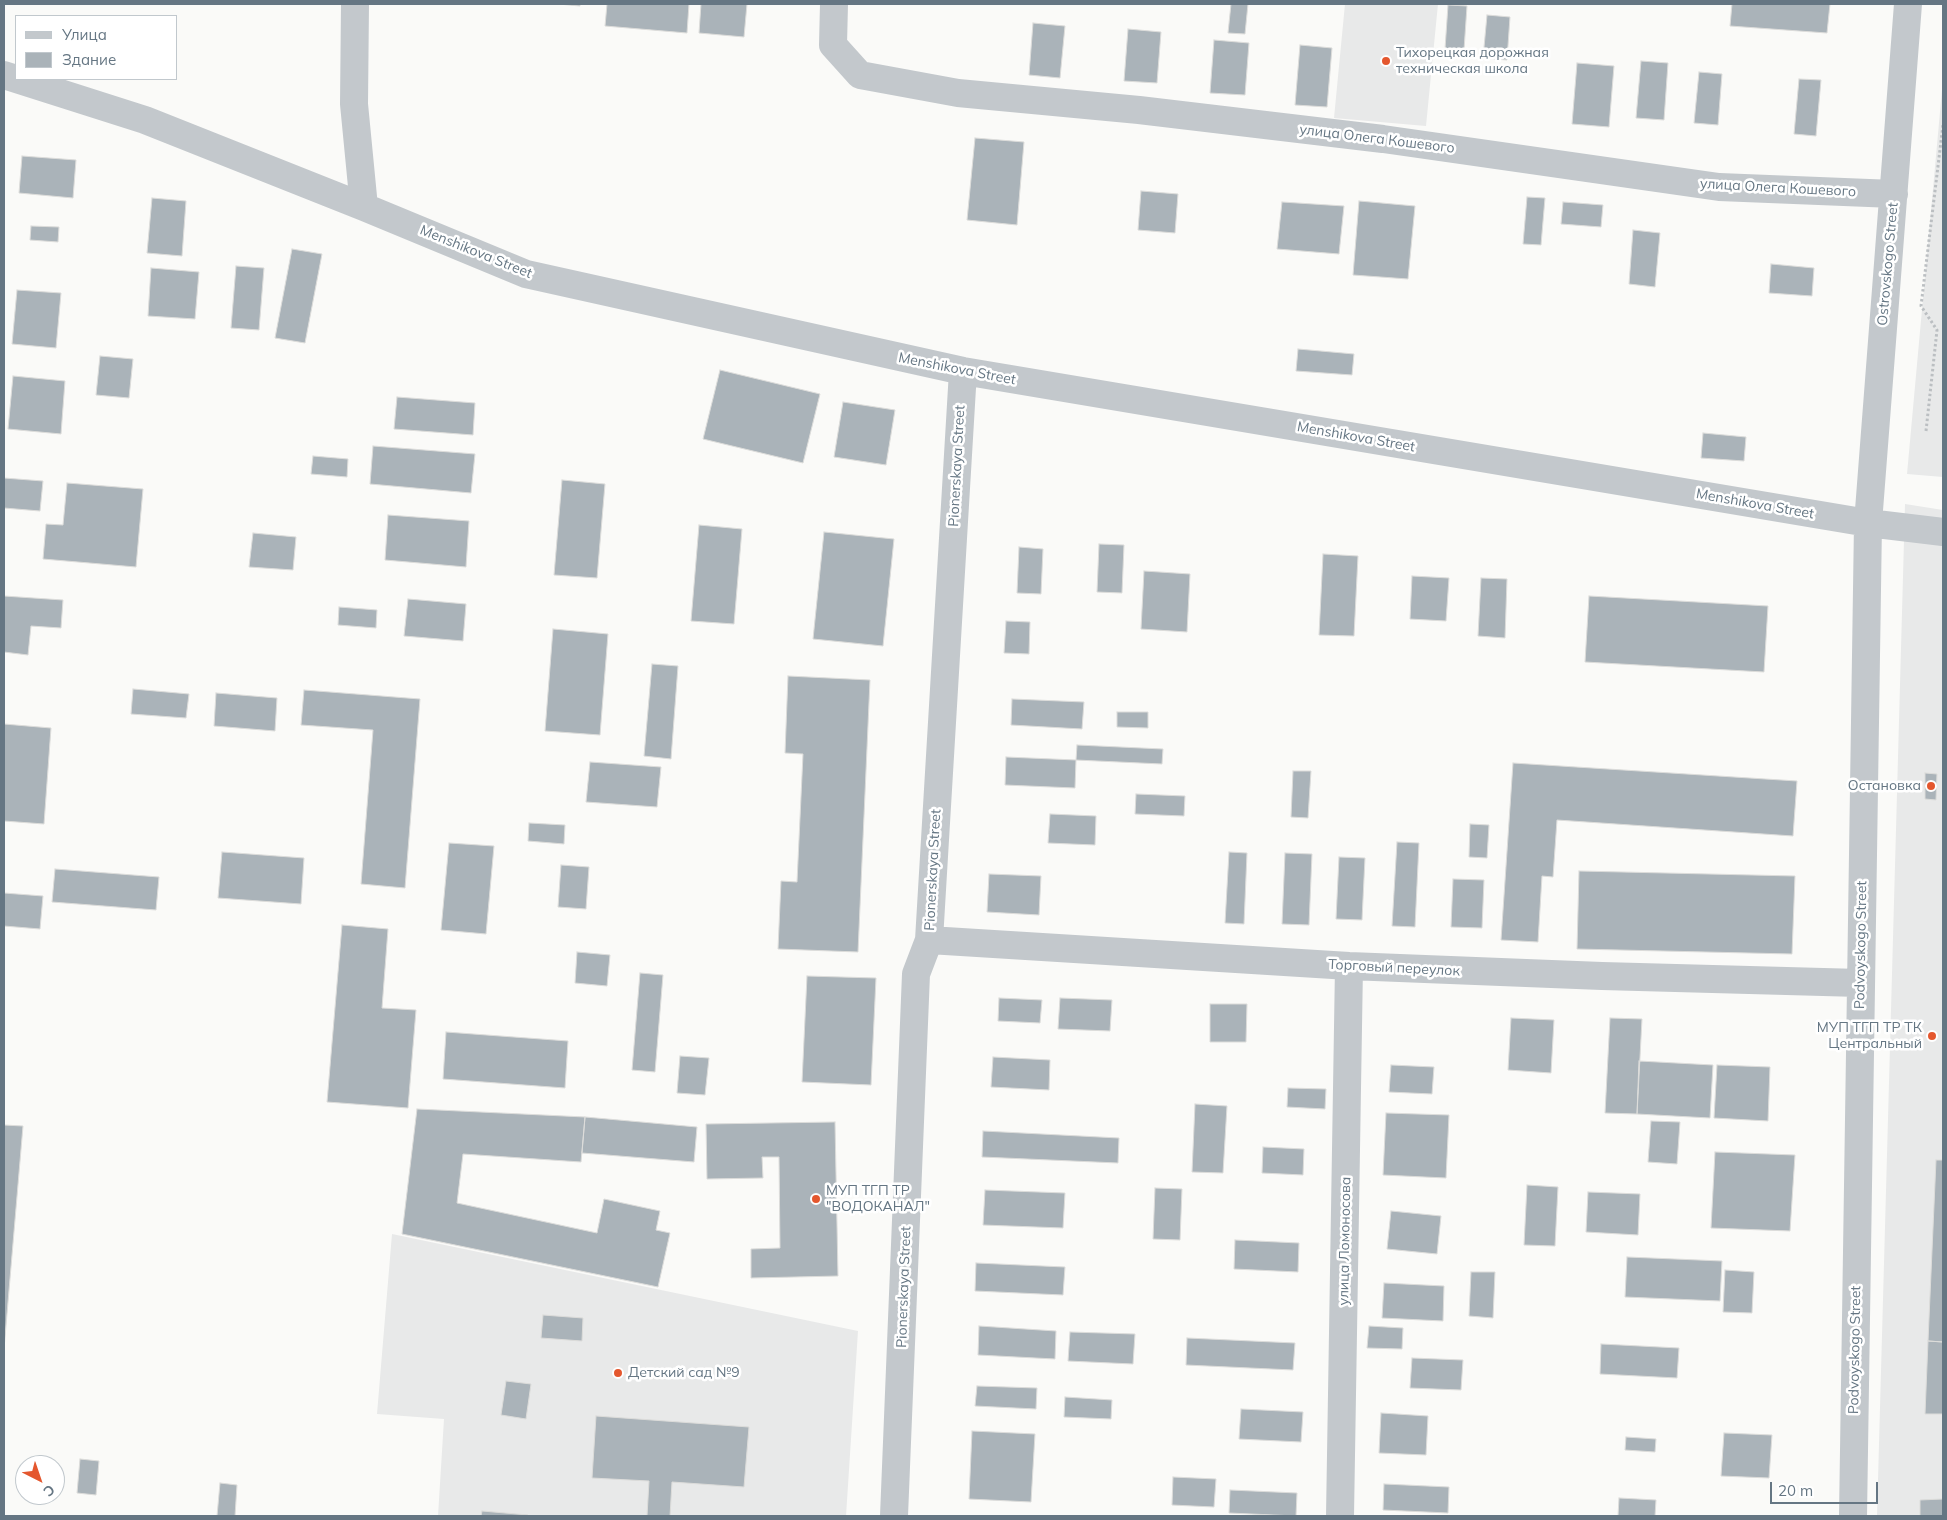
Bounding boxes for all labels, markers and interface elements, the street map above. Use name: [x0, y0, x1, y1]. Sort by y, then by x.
legend: [15, 15, 178, 80]
text: Улица: [62, 25, 107, 44]
place label: Тихорецкая дорожная техническая школа: [1396, 45, 1549, 78]
text: Здание: [62, 50, 116, 69]
marker: Тихорецкая дорожная техническая школа: [1380, 55, 1392, 67]
street label: улица Олега Кошевого: [1298, 121, 1456, 157]
street label: улица Олега Кошевого: [1700, 176, 1856, 200]
street label: Ostrovskogo Street: [1874, 202, 1902, 326]
street label: Menshikova Street: [418, 222, 534, 282]
street label: Menshikova Street: [897, 349, 1017, 389]
street label: Pionerskaya Street: [945, 405, 969, 527]
street label: Menshikova Street: [1296, 418, 1416, 456]
street label: Menshikova Street: [1695, 485, 1815, 523]
place label: Остановка: [1848, 778, 1921, 794]
marker: Остановка: [1925, 780, 1937, 792]
street label: Pionerskaya Street: [921, 809, 945, 931]
street label: Podvoyskogo Street: [1851, 881, 1871, 1009]
street label: Торговый переулок: [1328, 956, 1460, 980]
place label: МУП ТГП ТР ТК Центральный: [1817, 1020, 1922, 1052]
marker: МУП ТГП ТР ТК Центральный: [1926, 1030, 1938, 1042]
street label: улица Ломоносова: [1335, 1176, 1355, 1306]
place label: МУП ТГП ТР "ВОДОКАНАЛ": [826, 1183, 930, 1216]
marker: МУП ТГП ТР "ВОДОКАНАЛ": [810, 1193, 822, 1205]
street label: Pionerskaya Street: [893, 1226, 915, 1348]
street label: Podvoyskogo Street: [1845, 1286, 1865, 1414]
place label: Детский сад №9: [628, 1365, 740, 1381]
marker: Детский сад №9: [612, 1367, 624, 1379]
north arrow: [15, 1455, 65, 1505]
scale bar: [1772, 1472, 1880, 1504]
text: С: [40, 1481, 59, 1501]
text: 20 m: [1778, 1481, 1813, 1500]

